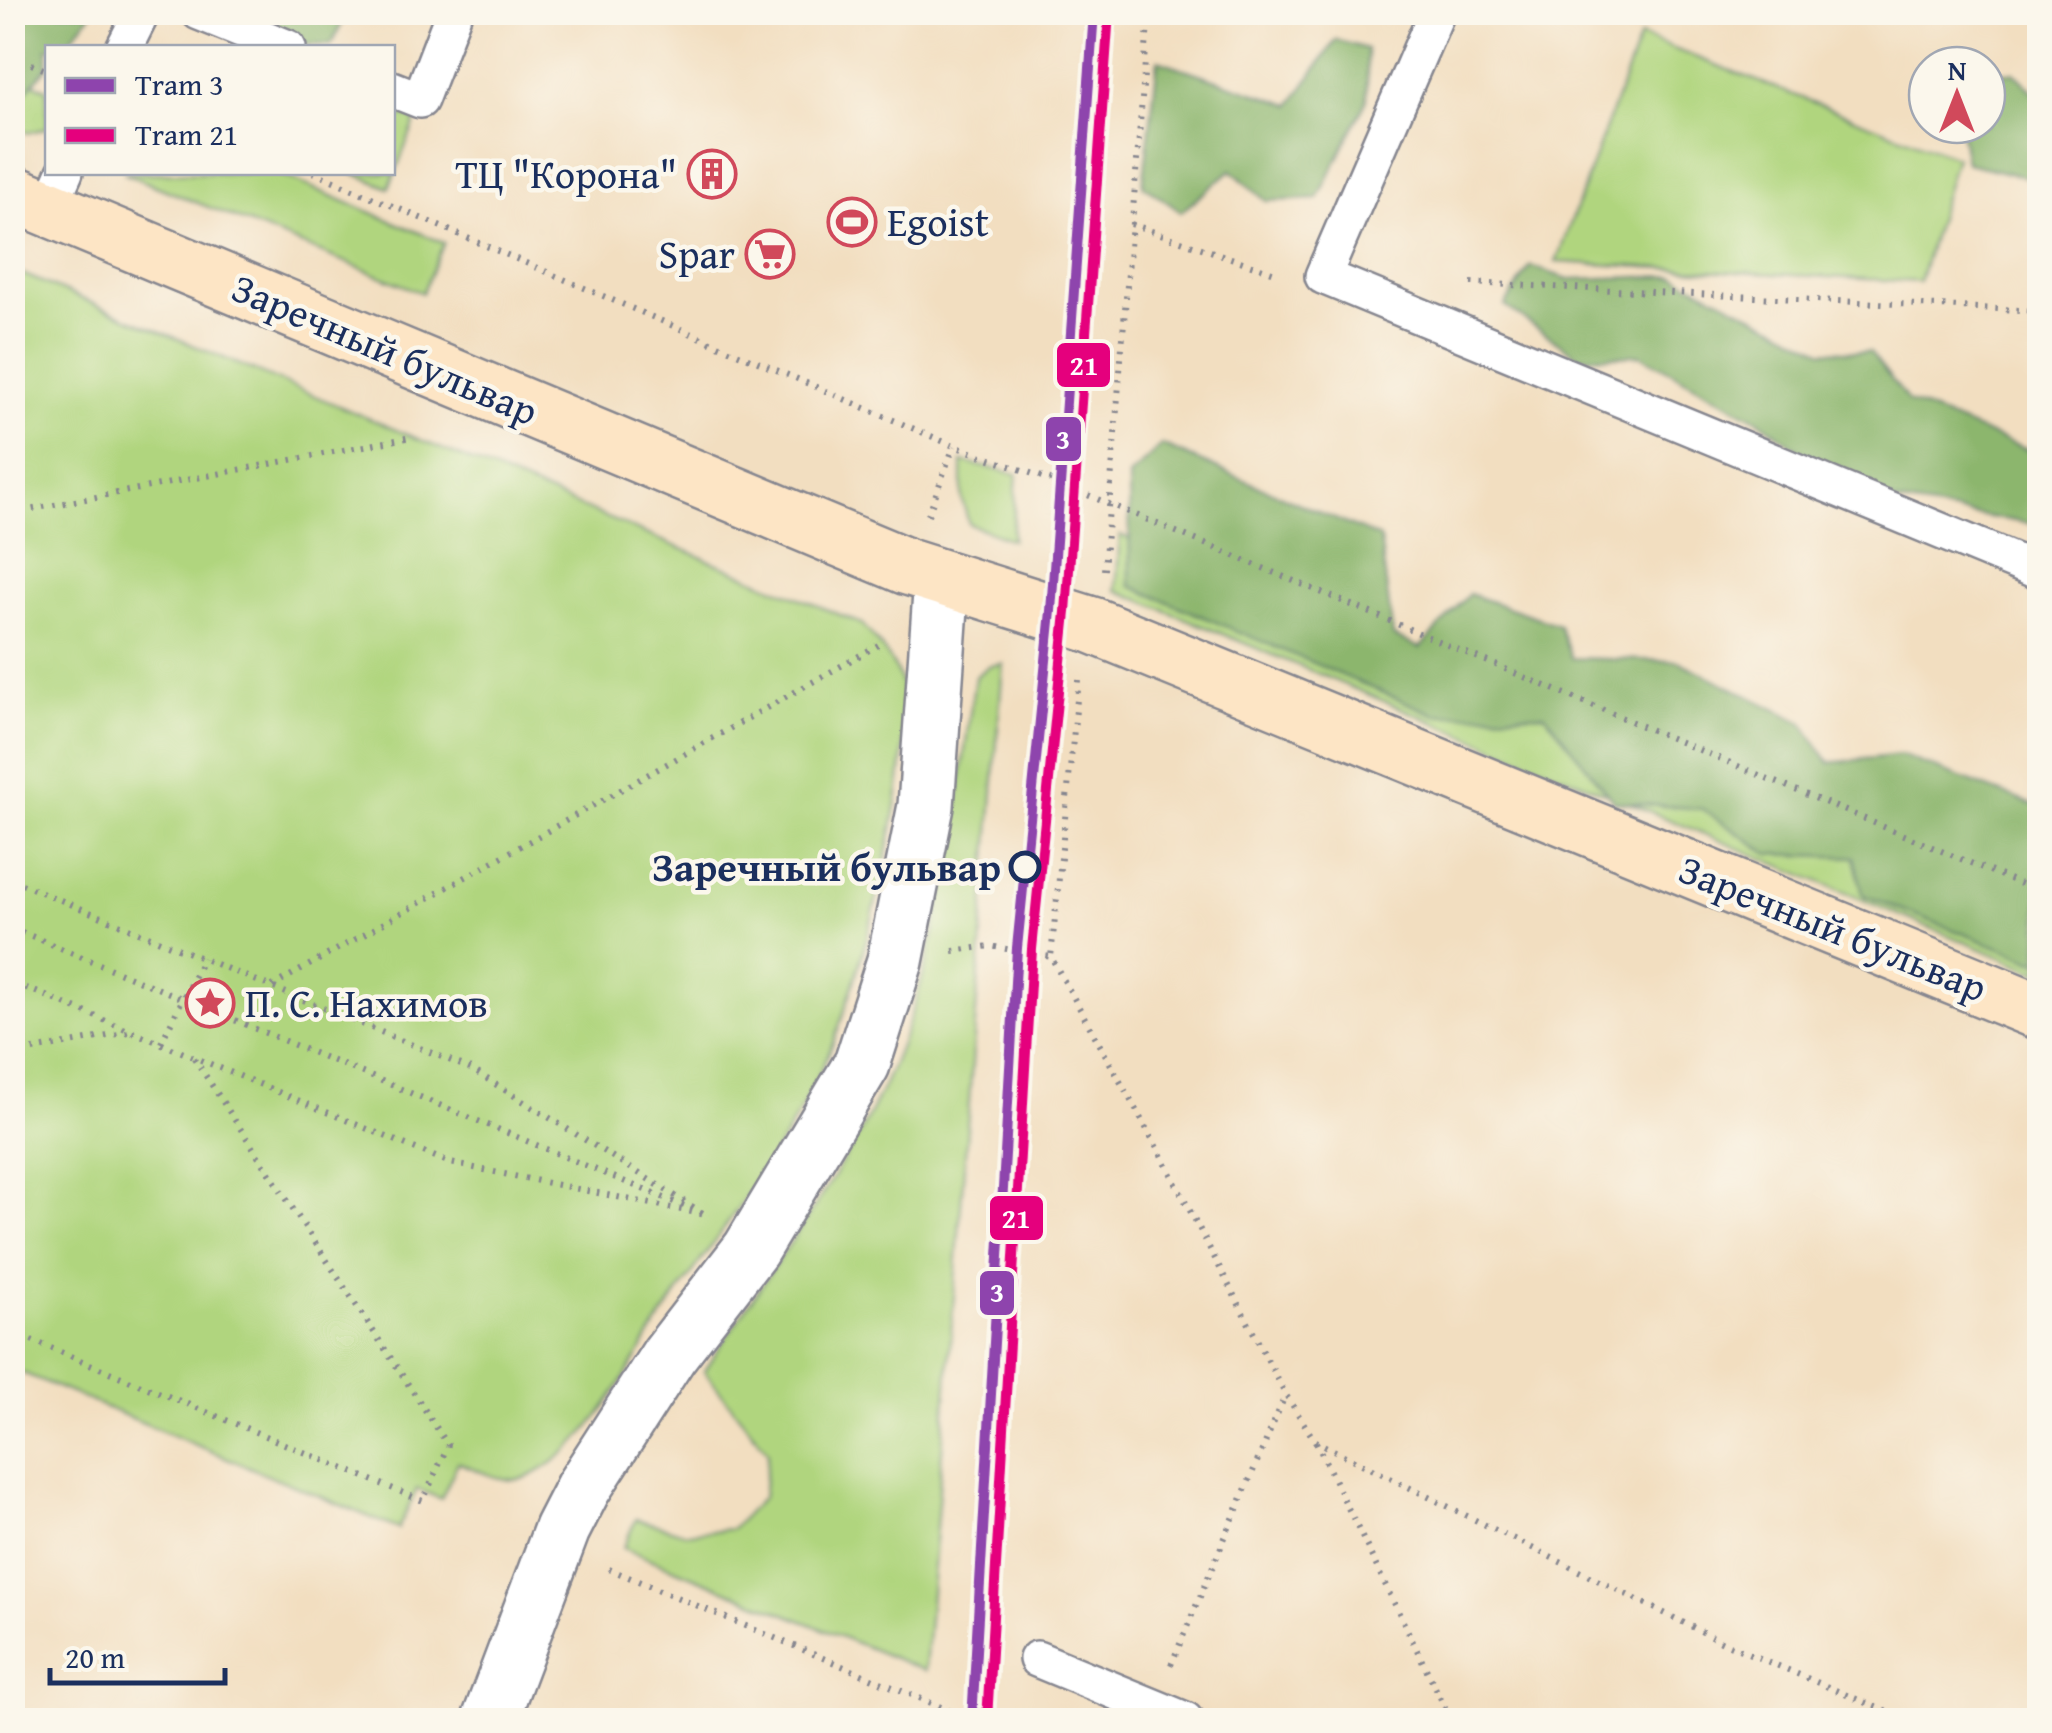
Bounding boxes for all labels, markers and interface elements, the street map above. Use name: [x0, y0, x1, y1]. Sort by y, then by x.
legend: [45, 45, 395, 175]
north arrow: [1907, 45, 2007, 145]
text: N: [1948, 49, 1967, 90]
text: Tram 3: [135, 62, 224, 106]
text: Tram 21: [135, 112, 238, 156]
place label: ТЦ "Корона": [456, 144, 677, 203]
building icon: ТЦ "Корона": [686, 148, 738, 200]
place label: Egoist: [887, 192, 989, 251]
sports icon: Egoist: [826, 196, 878, 248]
place label: Spar: [658, 224, 735, 283]
supermarket icon: Spar: [744, 228, 796, 280]
street label: Заречный бульвар: [223, 257, 547, 440]
line badge: 21: [1055, 341, 1112, 389]
text: 21: [1069, 344, 1099, 385]
line badge: 3: [1044, 415, 1083, 463]
text: 3: [1056, 418, 1070, 459]
place label: Заречный бульвар: [652, 837, 1001, 896]
street label: Заречный бульвар: [1670, 839, 1996, 1016]
marker: Заречный бульвар: [1010, 852, 1040, 882]
place label: П. С. Нахимов: [245, 973, 488, 1032]
place icon: П. С. Нахимов: [184, 977, 236, 1029]
line badge: 21: [988, 1194, 1045, 1242]
text: 21: [1001, 1197, 1031, 1238]
line badge: 3: [978, 1269, 1016, 1317]
text: 3: [990, 1271, 1004, 1312]
scale bar: [50, 1623, 225, 1685]
text: 20 m: [65, 1635, 125, 1679]

